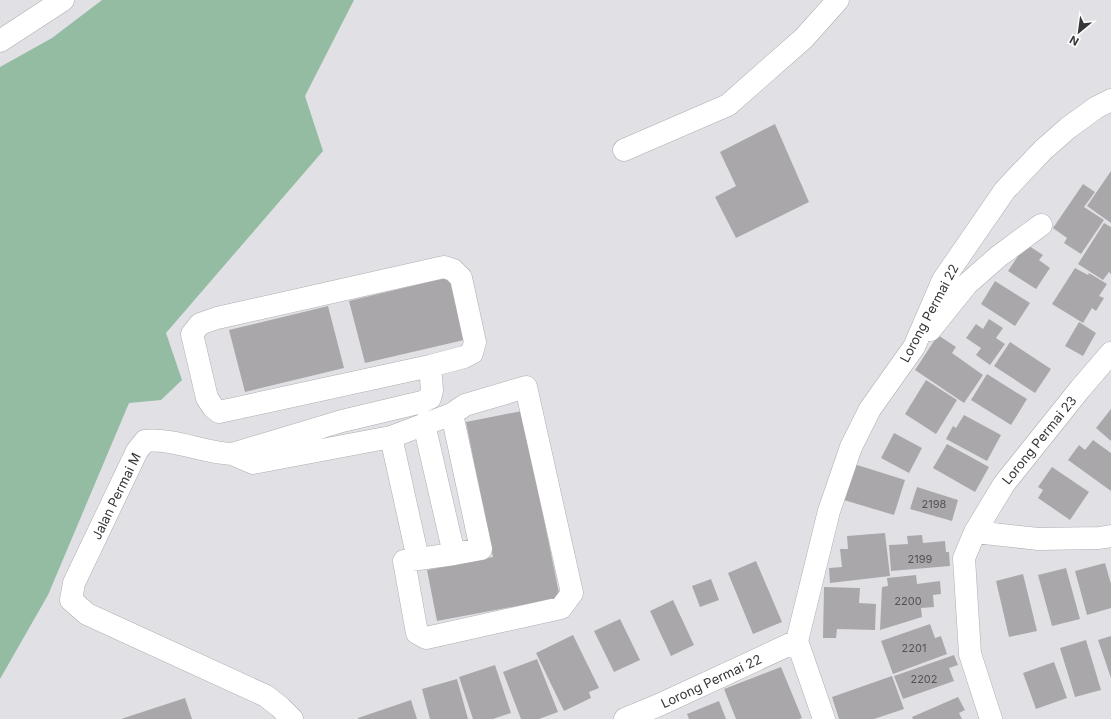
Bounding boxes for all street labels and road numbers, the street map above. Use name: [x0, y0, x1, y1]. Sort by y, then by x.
street label: Lorong Permai 22: [896, 261, 962, 365]
street label: Lorong Permai 23: [998, 392, 1080, 488]
street label: Jalan Permai M: [88, 450, 144, 542]
street label: Lorong Permai 22: [658, 651, 764, 711]

